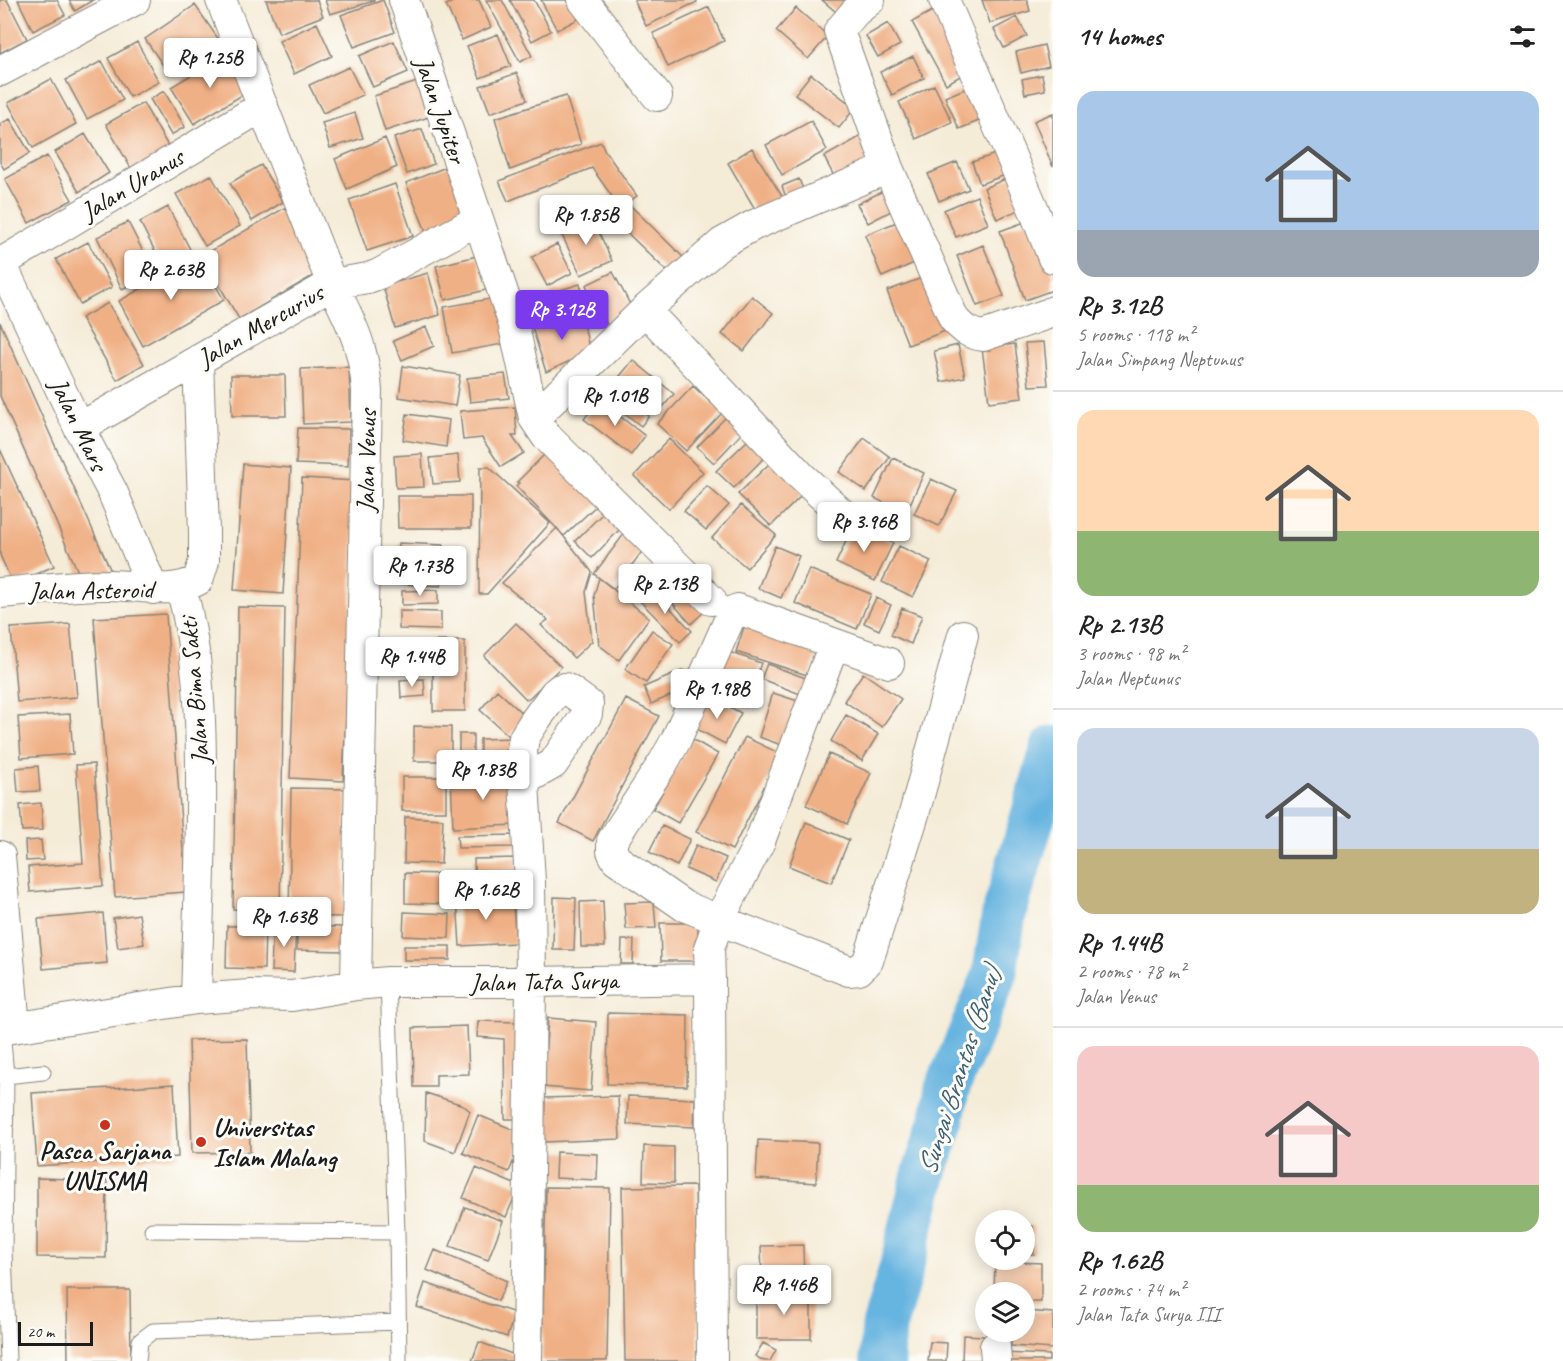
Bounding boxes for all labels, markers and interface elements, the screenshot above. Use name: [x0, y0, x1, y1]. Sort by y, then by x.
text: 14 homes: [1077, 20, 1162, 53]
icon: filters: [1506, 20, 1539, 53]
pin: Rp 1.25B: [148, 38, 272, 89]
text: Rp 1.25B: [178, 45, 242, 70]
street label: Jalan Jupiter: [406, 51, 475, 169]
icon: home: [1254, 130, 1362, 238]
street label: Jalan Uranus: [73, 140, 192, 229]
pin: Rp 1.85B: [524, 195, 648, 246]
text: Rp 1.85B: [554, 202, 618, 227]
pin: Rp 2.63B: [109, 250, 233, 301]
text: Rp 2.63B: [138, 257, 204, 282]
street label: Jalan Mercurius: [190, 275, 331, 376]
text: Rp 3.12B: [1077, 289, 1162, 322]
pin: Rp 3.12B: [500, 290, 624, 341]
text: Rp 3.12B: [529, 297, 595, 322]
text: 5 rooms · 118 m²: [1077, 322, 1194, 347]
text: Jalan Simpang Neptunus: [1077, 347, 1242, 372]
street label: Jalan Mars: [41, 370, 116, 478]
pin: Rp 1.01B: [553, 376, 677, 427]
text: Rp 1.01B: [582, 383, 648, 408]
street label: Jalan Venus: [349, 407, 384, 515]
icon: home: [1254, 449, 1362, 557]
pin: Rp 3.96B: [802, 502, 926, 553]
text: Rp 3.96B: [831, 509, 897, 534]
pin: Rp 1.73B: [358, 546, 482, 597]
text: Rp 1.73B: [387, 553, 453, 578]
pin: Rp 2.13B: [603, 564, 727, 615]
text: Rp 2.13B: [632, 571, 698, 596]
street label: Jalan Asteroid: [26, 573, 157, 608]
text: Rp 2.13B: [1077, 608, 1162, 641]
street label: Jalan Bima Sakti: [171, 613, 218, 768]
pin: Rp 1.44B: [350, 637, 474, 688]
text: 3 rooms · 98 m²: [1077, 641, 1185, 666]
text: Rp 1.44B: [379, 644, 445, 669]
text: Jalan Neptunus: [1077, 666, 1180, 691]
pin: Rp 1.98B: [655, 669, 779, 720]
text: Rp 1.98B: [685, 676, 749, 701]
pin: Rp 1.83B: [421, 750, 545, 801]
text: Rp 1.83B: [450, 757, 516, 782]
icon: home: [1254, 767, 1362, 875]
pin: Rp 1.62B: [424, 870, 548, 921]
text: Rp 1.62B: [453, 877, 519, 902]
pin: Rp 1.63B: [222, 897, 346, 948]
text: Rp 1.63B: [251, 904, 317, 929]
text: Rp 1.44B: [1077, 926, 1162, 959]
water label: Sungai Brantas (Banu): [909, 957, 1010, 1179]
text: 2 rooms · 78 m²: [1077, 959, 1185, 984]
street label: Jalan Tata Surya: [468, 964, 621, 999]
text: Jalan Venus: [1077, 984, 1156, 1009]
icon: home: [1254, 1085, 1362, 1193]
place label: Universitas Islam Malang: [213, 1111, 339, 1174]
marker: Pasca Sarjana UNISMA: [98, 1118, 112, 1132]
place label: Pasca Sarjana UNISMA: [40, 1134, 173, 1197]
marker: Universitas Islam Malang: [194, 1135, 208, 1149]
map controls: [975, 1210, 1035, 1342]
button: locate: [975, 1210, 1035, 1270]
text: Rp 1.62B: [1077, 1244, 1162, 1277]
pin: Rp 1.46B: [722, 1265, 846, 1316]
text: Rp 1.46B: [751, 1272, 817, 1297]
text: 2 rooms · 74 m²: [1077, 1277, 1185, 1302]
button: layers: [975, 1282, 1035, 1342]
text: Jalan Tata Surya III: [1077, 1302, 1220, 1327]
scale bar: [18, 1319, 93, 1346]
text: 20 m: [27, 1322, 54, 1342]

